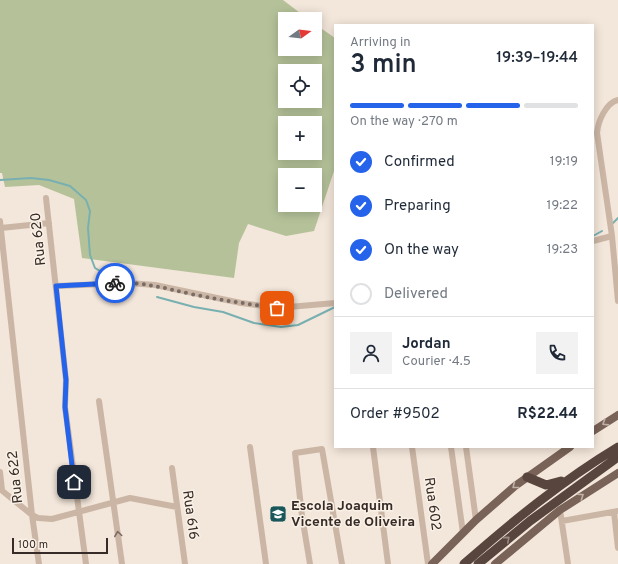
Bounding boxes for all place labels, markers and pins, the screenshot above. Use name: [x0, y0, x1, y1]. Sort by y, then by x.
pin: [260, 291, 294, 325]
pin: [57, 465, 91, 499]
place label: Escola Joaquim Vicente de Oliveira: [291, 498, 415, 531]
school or university icon: Escola Joaquim Vicente de Oliveira: [268, 504, 288, 524]

